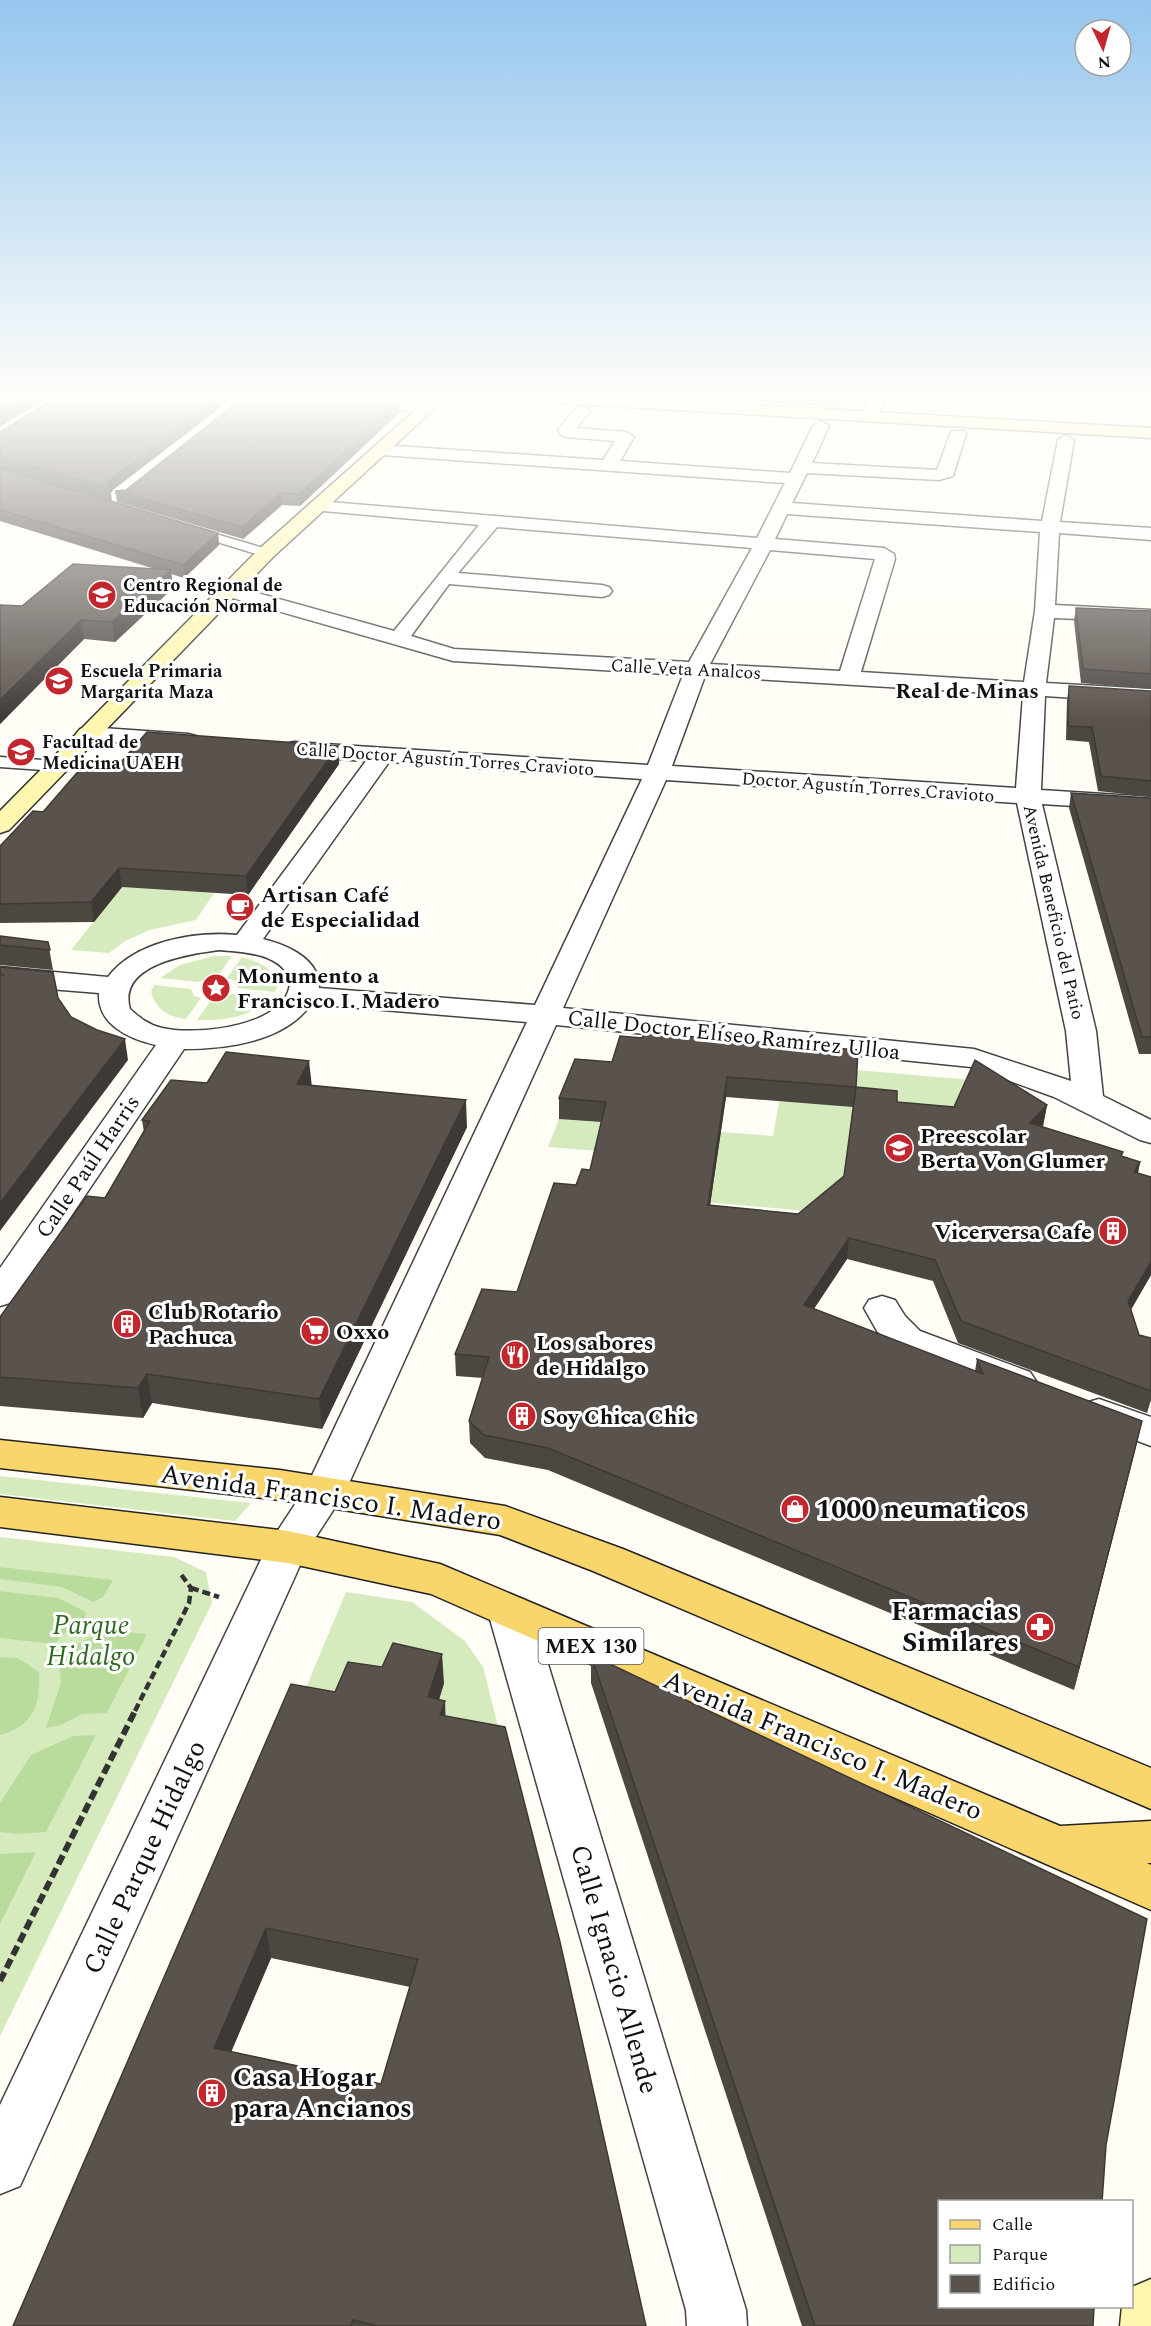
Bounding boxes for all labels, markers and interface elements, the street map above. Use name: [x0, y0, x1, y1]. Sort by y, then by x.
north arrow: [1073, 18, 1133, 78]
text: N: [1097, 49, 1112, 74]
place label: Centro Regional de Educación Normal: [123, 572, 283, 620]
school or university icon: Centro Regional de Educación Normal: [86, 579, 118, 611]
street label: Calle Veta Analcos: [610, 652, 762, 687]
place label: Escuela Primaria Margarita Maza: [80, 658, 223, 706]
school or university icon: Escuela Primaria Margarita Maza: [43, 665, 75, 697]
district label: Real de Minas: [895, 675, 1039, 708]
place label: Facultad de Medicina UAEH: [42, 729, 181, 777]
school or university icon: Facultad de Medicina UAEH: [5, 736, 37, 768]
street label: Calle Doctor Agustín Torres Cravioto: [295, 736, 595, 783]
street label: Doctor Agustín Torres Cravioto: [741, 765, 995, 810]
street label: Avenida Beneficio del Patio: [1016, 802, 1091, 1022]
place label: Artisan Café de Especialidad: [261, 879, 420, 937]
cafe icon: Artisan Café de Especialidad: [224, 891, 256, 923]
place label: Monumento a Francisco I. Madero: [237, 960, 439, 1018]
place icon: Monumento a Francisco I. Madero: [200, 972, 232, 1004]
street label: Calle Doctor Elíseo Ramírez Ulloa: [566, 1002, 902, 1069]
street label: Calle Paúl Harris: [28, 1088, 149, 1245]
place label: Preescolar Berta Von Glumer: [920, 1120, 1106, 1178]
school or university icon: Preescolar Berta Von Glumer: [883, 1132, 915, 1164]
building icon: Vicerversa Cafe: [1097, 1215, 1129, 1247]
place label: Vicerversa Cafe: [934, 1216, 1092, 1249]
place label: Club Rotario Pachuca: [148, 1296, 279, 1354]
building icon: Club Rotario Pachuca: [111, 1308, 143, 1340]
supermarket icon: Oxxo: [299, 1315, 331, 1347]
place label: Oxxo: [336, 1316, 389, 1349]
place label: Los sabores de Hidalgo: [536, 1327, 653, 1385]
restaurant icon: Los sabores de Hidalgo: [499, 1339, 531, 1371]
building icon: Soy Chica Chic: [506, 1400, 538, 1432]
place label: Soy Chica Chic: [543, 1401, 695, 1434]
street label: Avenida Francisco I. Madero: [158, 1453, 504, 1543]
place label: 1000 neumaticos: [816, 1489, 1026, 1531]
shop icon: 1000 neumaticos: [779, 1493, 811, 1525]
place label: Farmacias Similares: [891, 1591, 1019, 1664]
park label: Parque Hidalgo: [47, 1605, 135, 1678]
pharmacy icon: Farmacias Similares: [1024, 1611, 1056, 1643]
road number: MEX 130: [538, 1628, 644, 1664]
street label: Avenida Francisco I. Madero: [656, 1659, 989, 1832]
street label: Calle Parque Hidalgo: [72, 1733, 218, 1982]
street label: Calle Ignacio Allende: [558, 1840, 670, 2099]
place label: Casa Hogar para Ancianos: [233, 2057, 412, 2130]
building icon: Casa Hogar para Ancianos: [196, 2077, 228, 2109]
legend: [938, 2200, 1133, 2308]
text: Calle: [992, 2211, 1033, 2238]
text: Parque: [992, 2241, 1048, 2268]
text: Edificio: [992, 2271, 1055, 2298]

